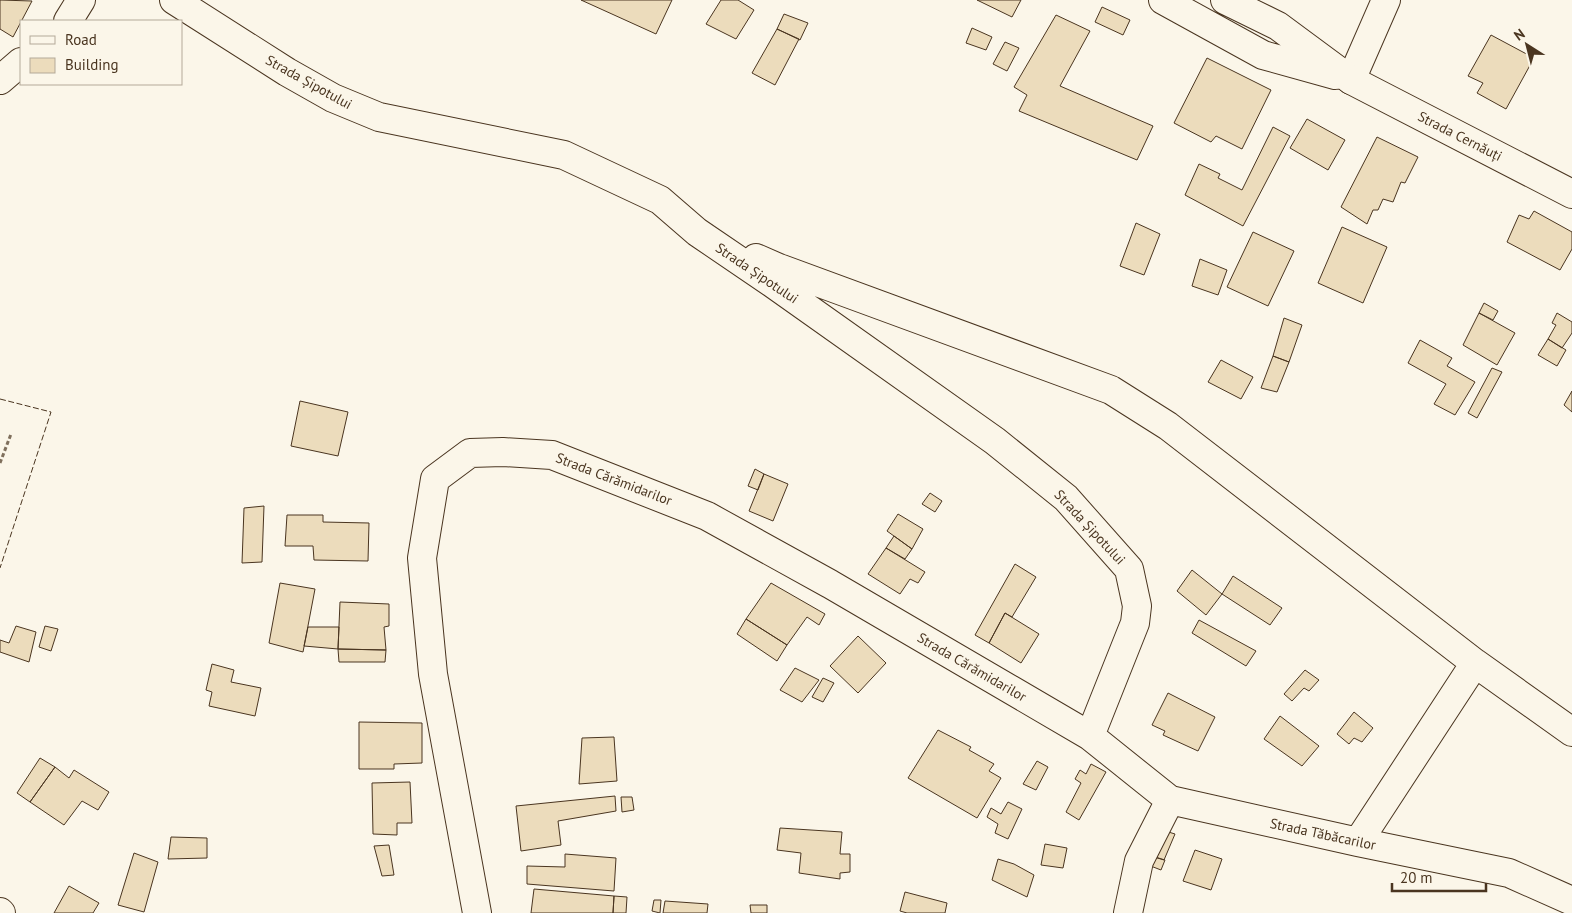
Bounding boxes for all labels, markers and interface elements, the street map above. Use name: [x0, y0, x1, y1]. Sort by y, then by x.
legend: [20, 20, 182, 85]
north arrow: [1502, 20, 1552, 70]
text: N: [1510, 24, 1528, 44]
text: Road: [65, 30, 97, 49]
street label: Strada Șipotului: [263, 51, 355, 113]
text: Building: [65, 55, 119, 74]
street label: Strada Cernăuți: [1415, 107, 1505, 165]
street label: Strada Șipotului: [712, 239, 802, 307]
street label: Strada Cărămidarilor: [553, 449, 675, 510]
street label: Strada Șipotului: [1051, 486, 1129, 568]
street label: Strada Cărămidarilor: [914, 628, 1030, 706]
street label: Strada Tăbăcarilor: [1268, 814, 1378, 854]
scale bar: [1392, 860, 1486, 892]
text: 20 m: [1400, 868, 1433, 887]

